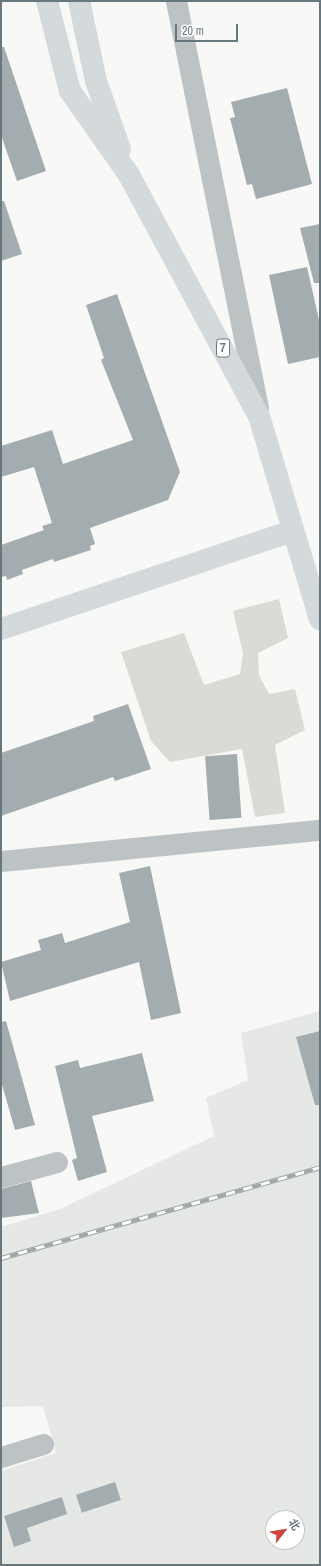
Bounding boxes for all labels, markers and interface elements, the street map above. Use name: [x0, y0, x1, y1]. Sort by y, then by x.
scale bar: [177, 16, 240, 42]
text: 20 m: [182, 23, 204, 39]
road number: 7: [216, 337, 230, 359]
north arrow: [265, 1510, 305, 1550]
text: 北: [286, 1516, 303, 1533]

